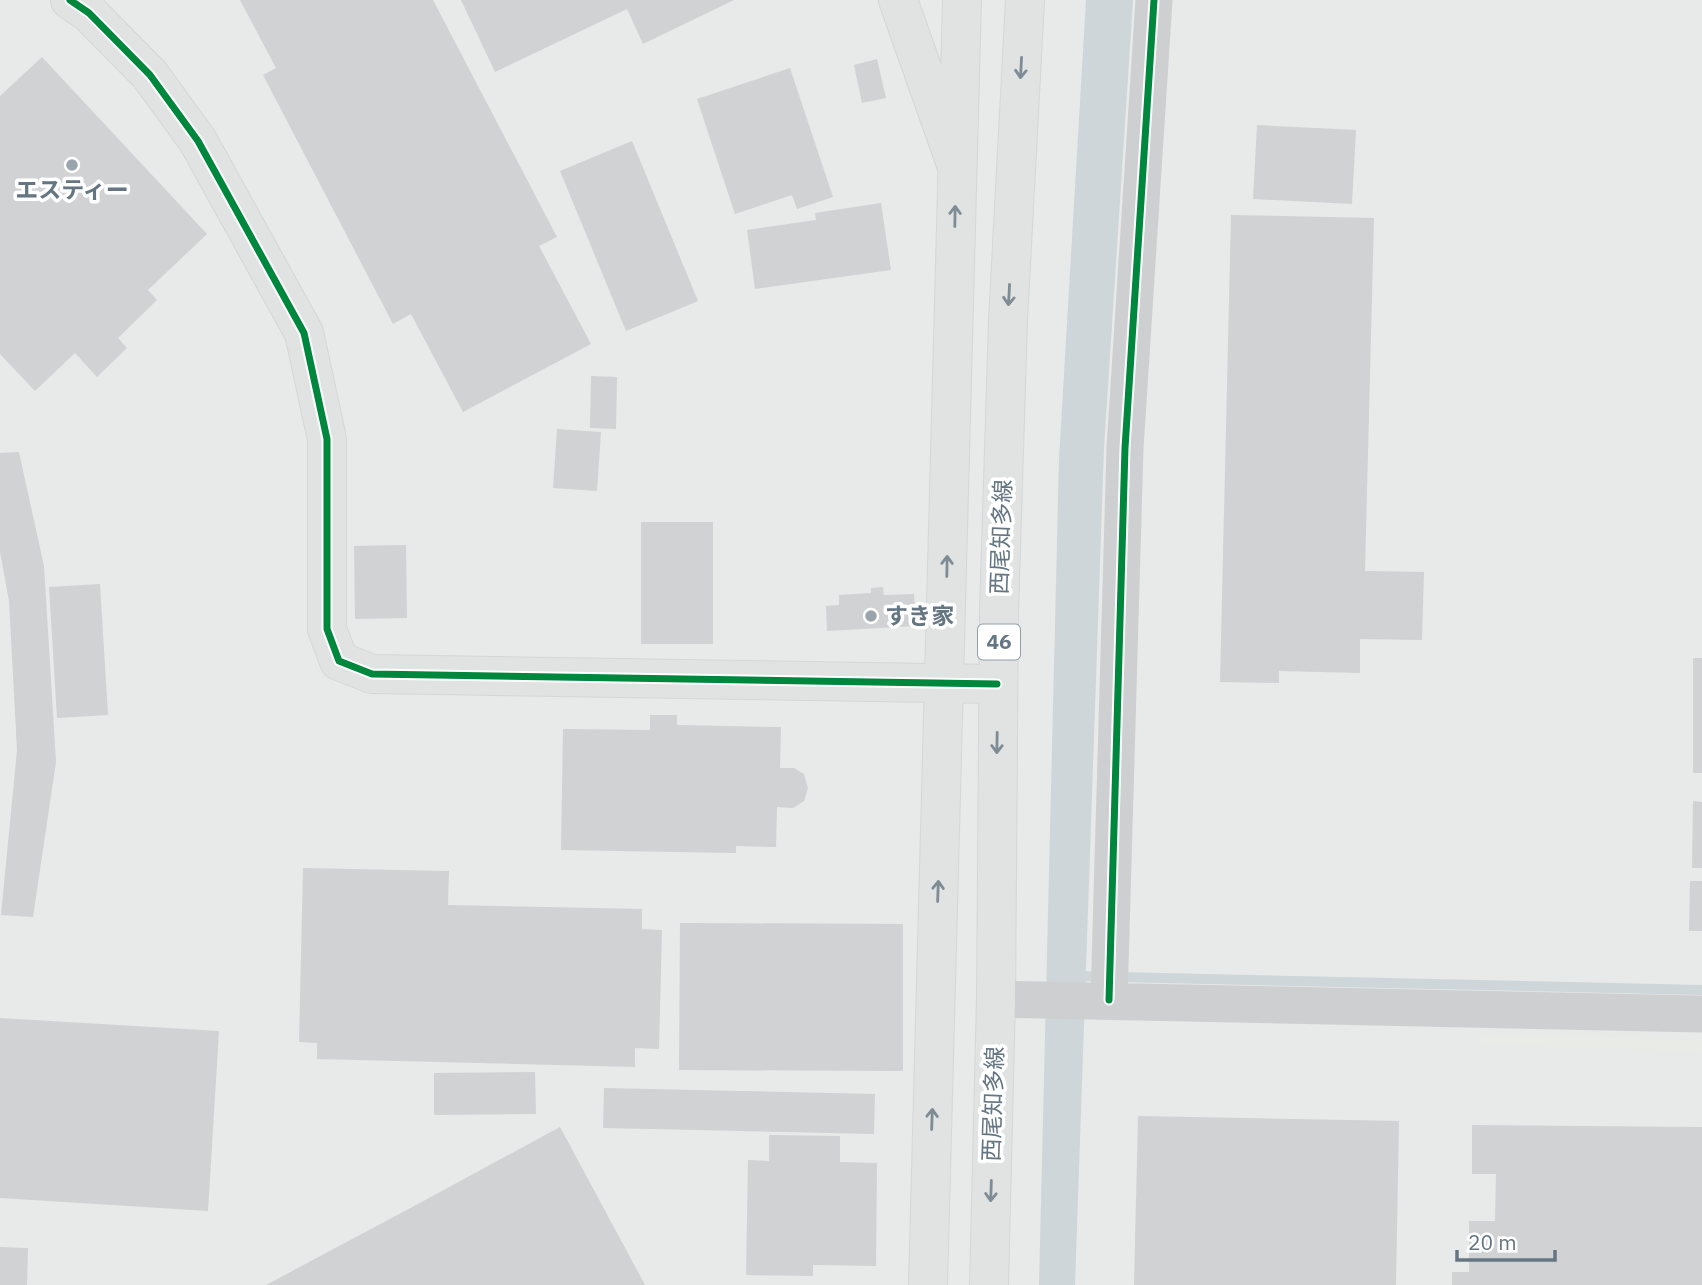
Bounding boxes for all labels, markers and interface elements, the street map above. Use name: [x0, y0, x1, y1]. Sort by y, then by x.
one-way arrow: [1014, 56, 1027, 79]
marker: エスティー: [64, 157, 80, 173]
place label: エスティー: [15, 174, 129, 204]
one-way arrow: [948, 205, 962, 228]
one-way arrow: [1002, 284, 1015, 306]
street label: 西尾知多線: [983, 479, 1017, 595]
one-way arrow: [940, 555, 954, 578]
place label: すき家: [885, 600, 954, 630]
marker: すき家: [863, 608, 879, 624]
road number: 46: [978, 624, 1020, 660]
one-way arrow: [990, 731, 1004, 754]
one-way arrow: [932, 880, 945, 903]
street label: 西尾知多線: [975, 1046, 1009, 1162]
one-way arrow: [926, 1108, 939, 1131]
one-way arrow: [984, 1179, 998, 1202]
scale bar: [1457, 1218, 1555, 1262]
text: 20 m: [1468, 1228, 1517, 1256]

